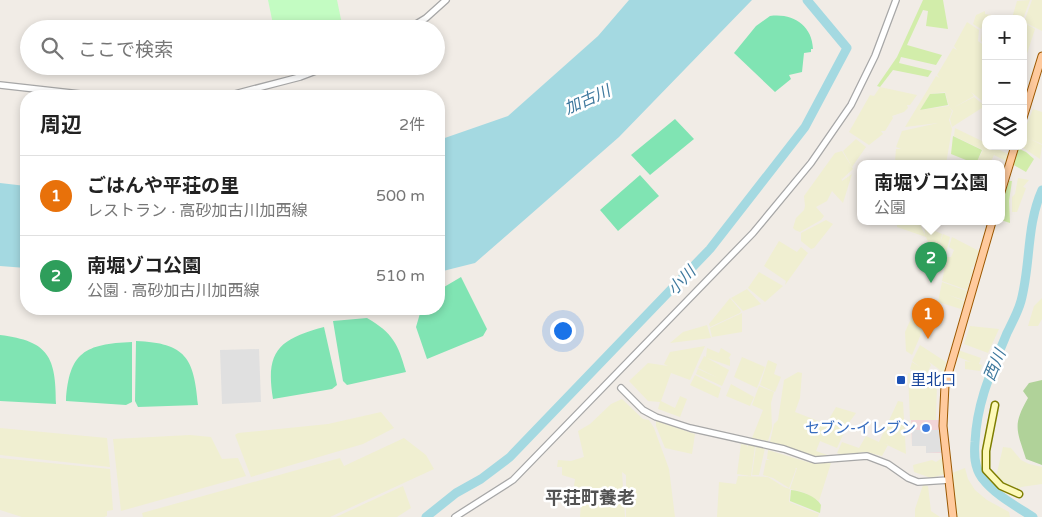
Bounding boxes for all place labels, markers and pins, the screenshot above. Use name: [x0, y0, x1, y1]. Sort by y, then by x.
pin: 2: [915, 242, 947, 283]
pin: 1: [912, 298, 944, 339]
place label: 里北口: [911, 371, 956, 389]
marker: 里北口: [895, 374, 907, 386]
place label: セブン-イレブン: [805, 419, 916, 437]
marker: セブン-イレブン: [920, 422, 932, 434]

